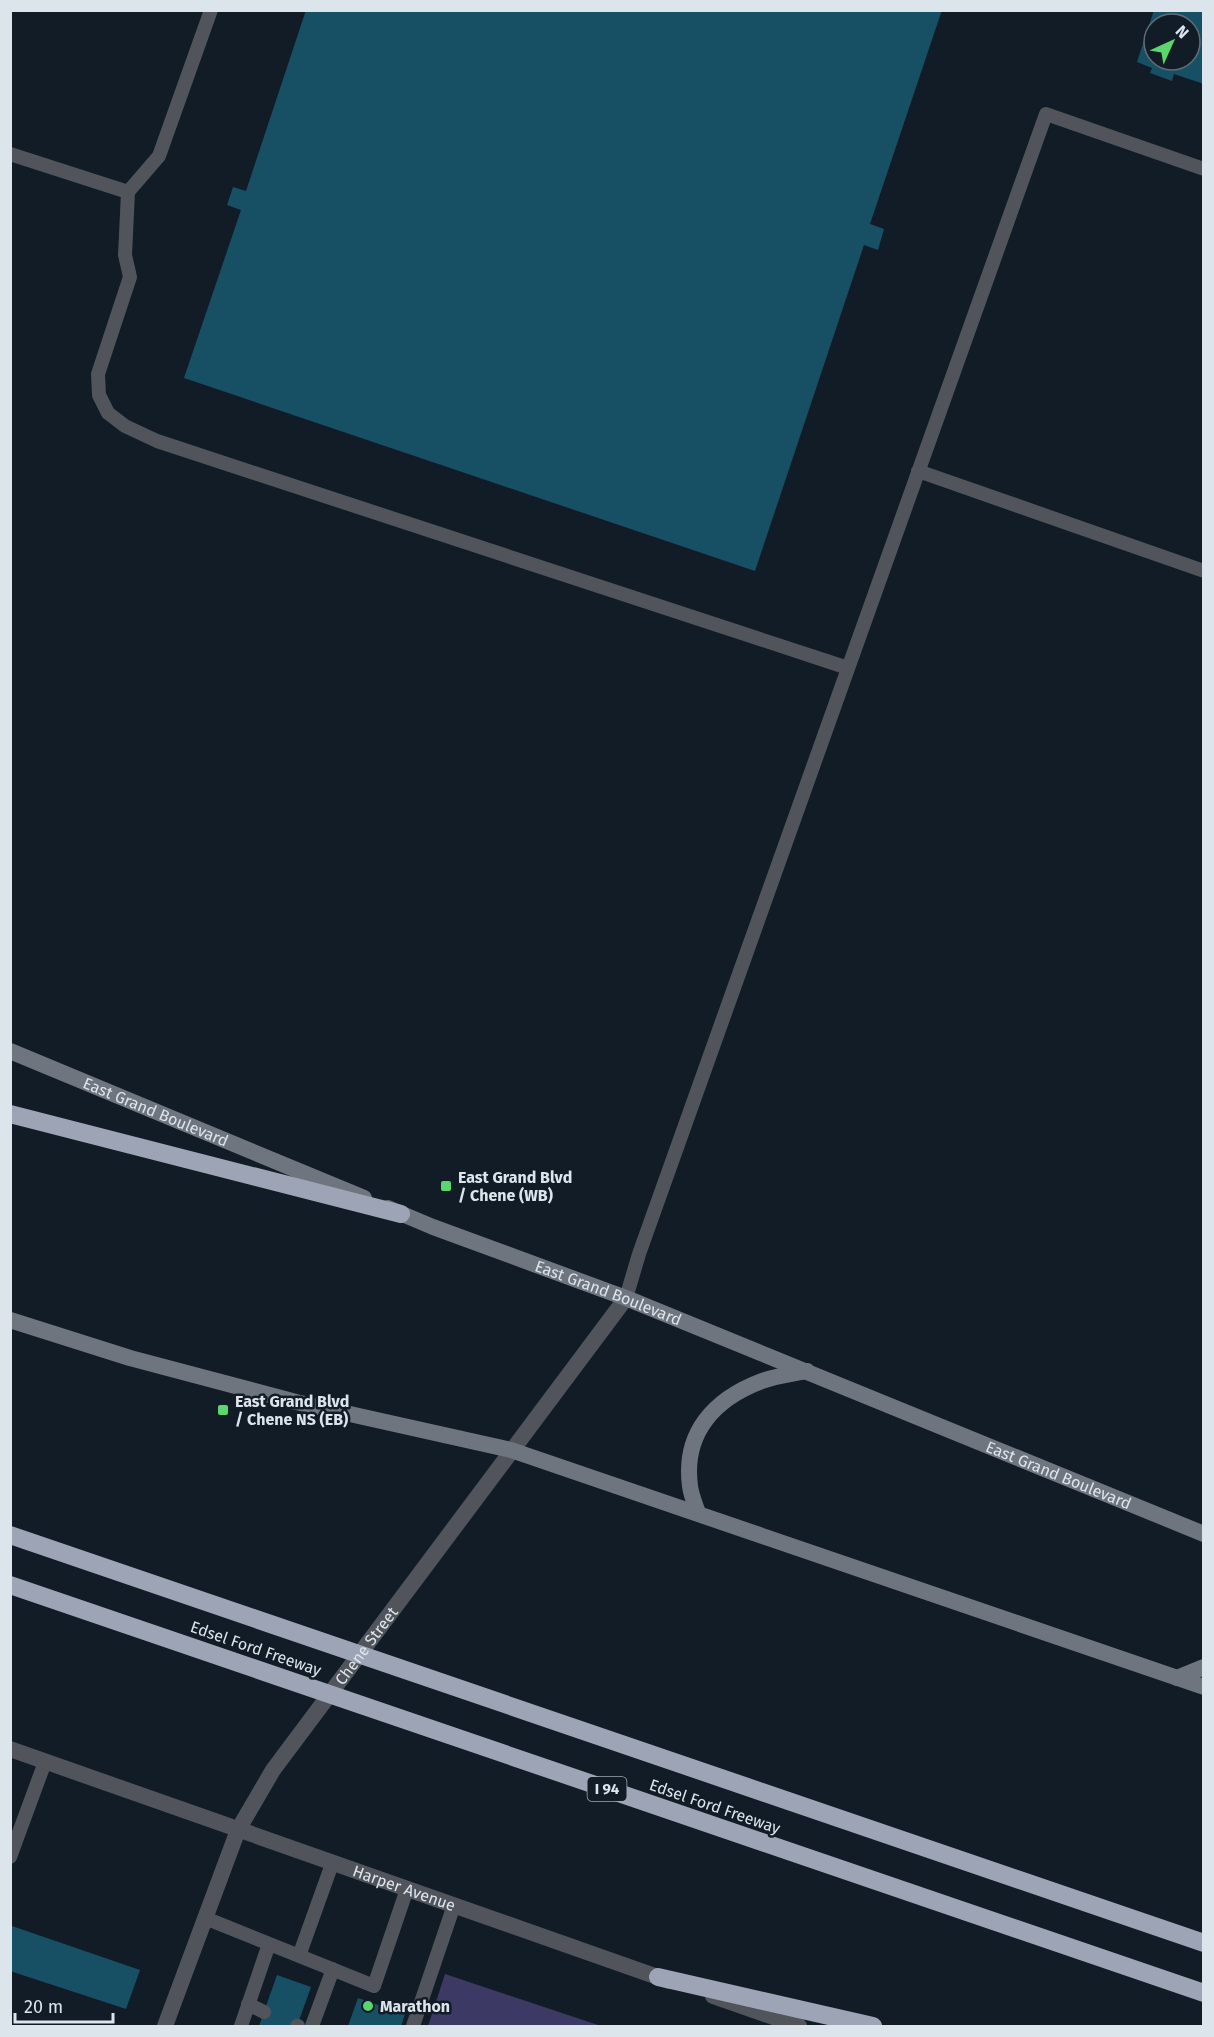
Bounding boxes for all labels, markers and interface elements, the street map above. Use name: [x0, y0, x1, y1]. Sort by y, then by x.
north arrow: [1142, 12, 1202, 72]
text: N: [1172, 21, 1193, 42]
street label: East Grand Boulevard: [80, 1073, 231, 1151]
place label: East Grand Blvd / Chene (WB): [458, 1168, 572, 1205]
marker: East Grand Blvd / Chene (WB): [439, 1179, 453, 1193]
street label: East Grand Boulevard: [532, 1256, 684, 1330]
place label: East Grand Blvd / Chene NS (EB): [235, 1392, 349, 1429]
marker: East Grand Blvd / Chene NS (EB): [216, 1403, 230, 1417]
street label: East Grand Boulevard: [983, 1437, 1134, 1513]
street label: Chene Street: [331, 1603, 402, 1689]
street label: Edsel Ford Freeway: [188, 1617, 324, 1680]
street label: Edsel Ford Freeway: [647, 1775, 783, 1838]
road number: I 94: [588, 1777, 626, 1801]
street label: Harper Avenue: [350, 1861, 458, 1915]
scale bar: [15, 1986, 112, 2024]
text: 20 m: [24, 1996, 63, 2018]
place label: Marathon: [380, 1997, 450, 2016]
marker: Marathon: [361, 1999, 375, 2013]

